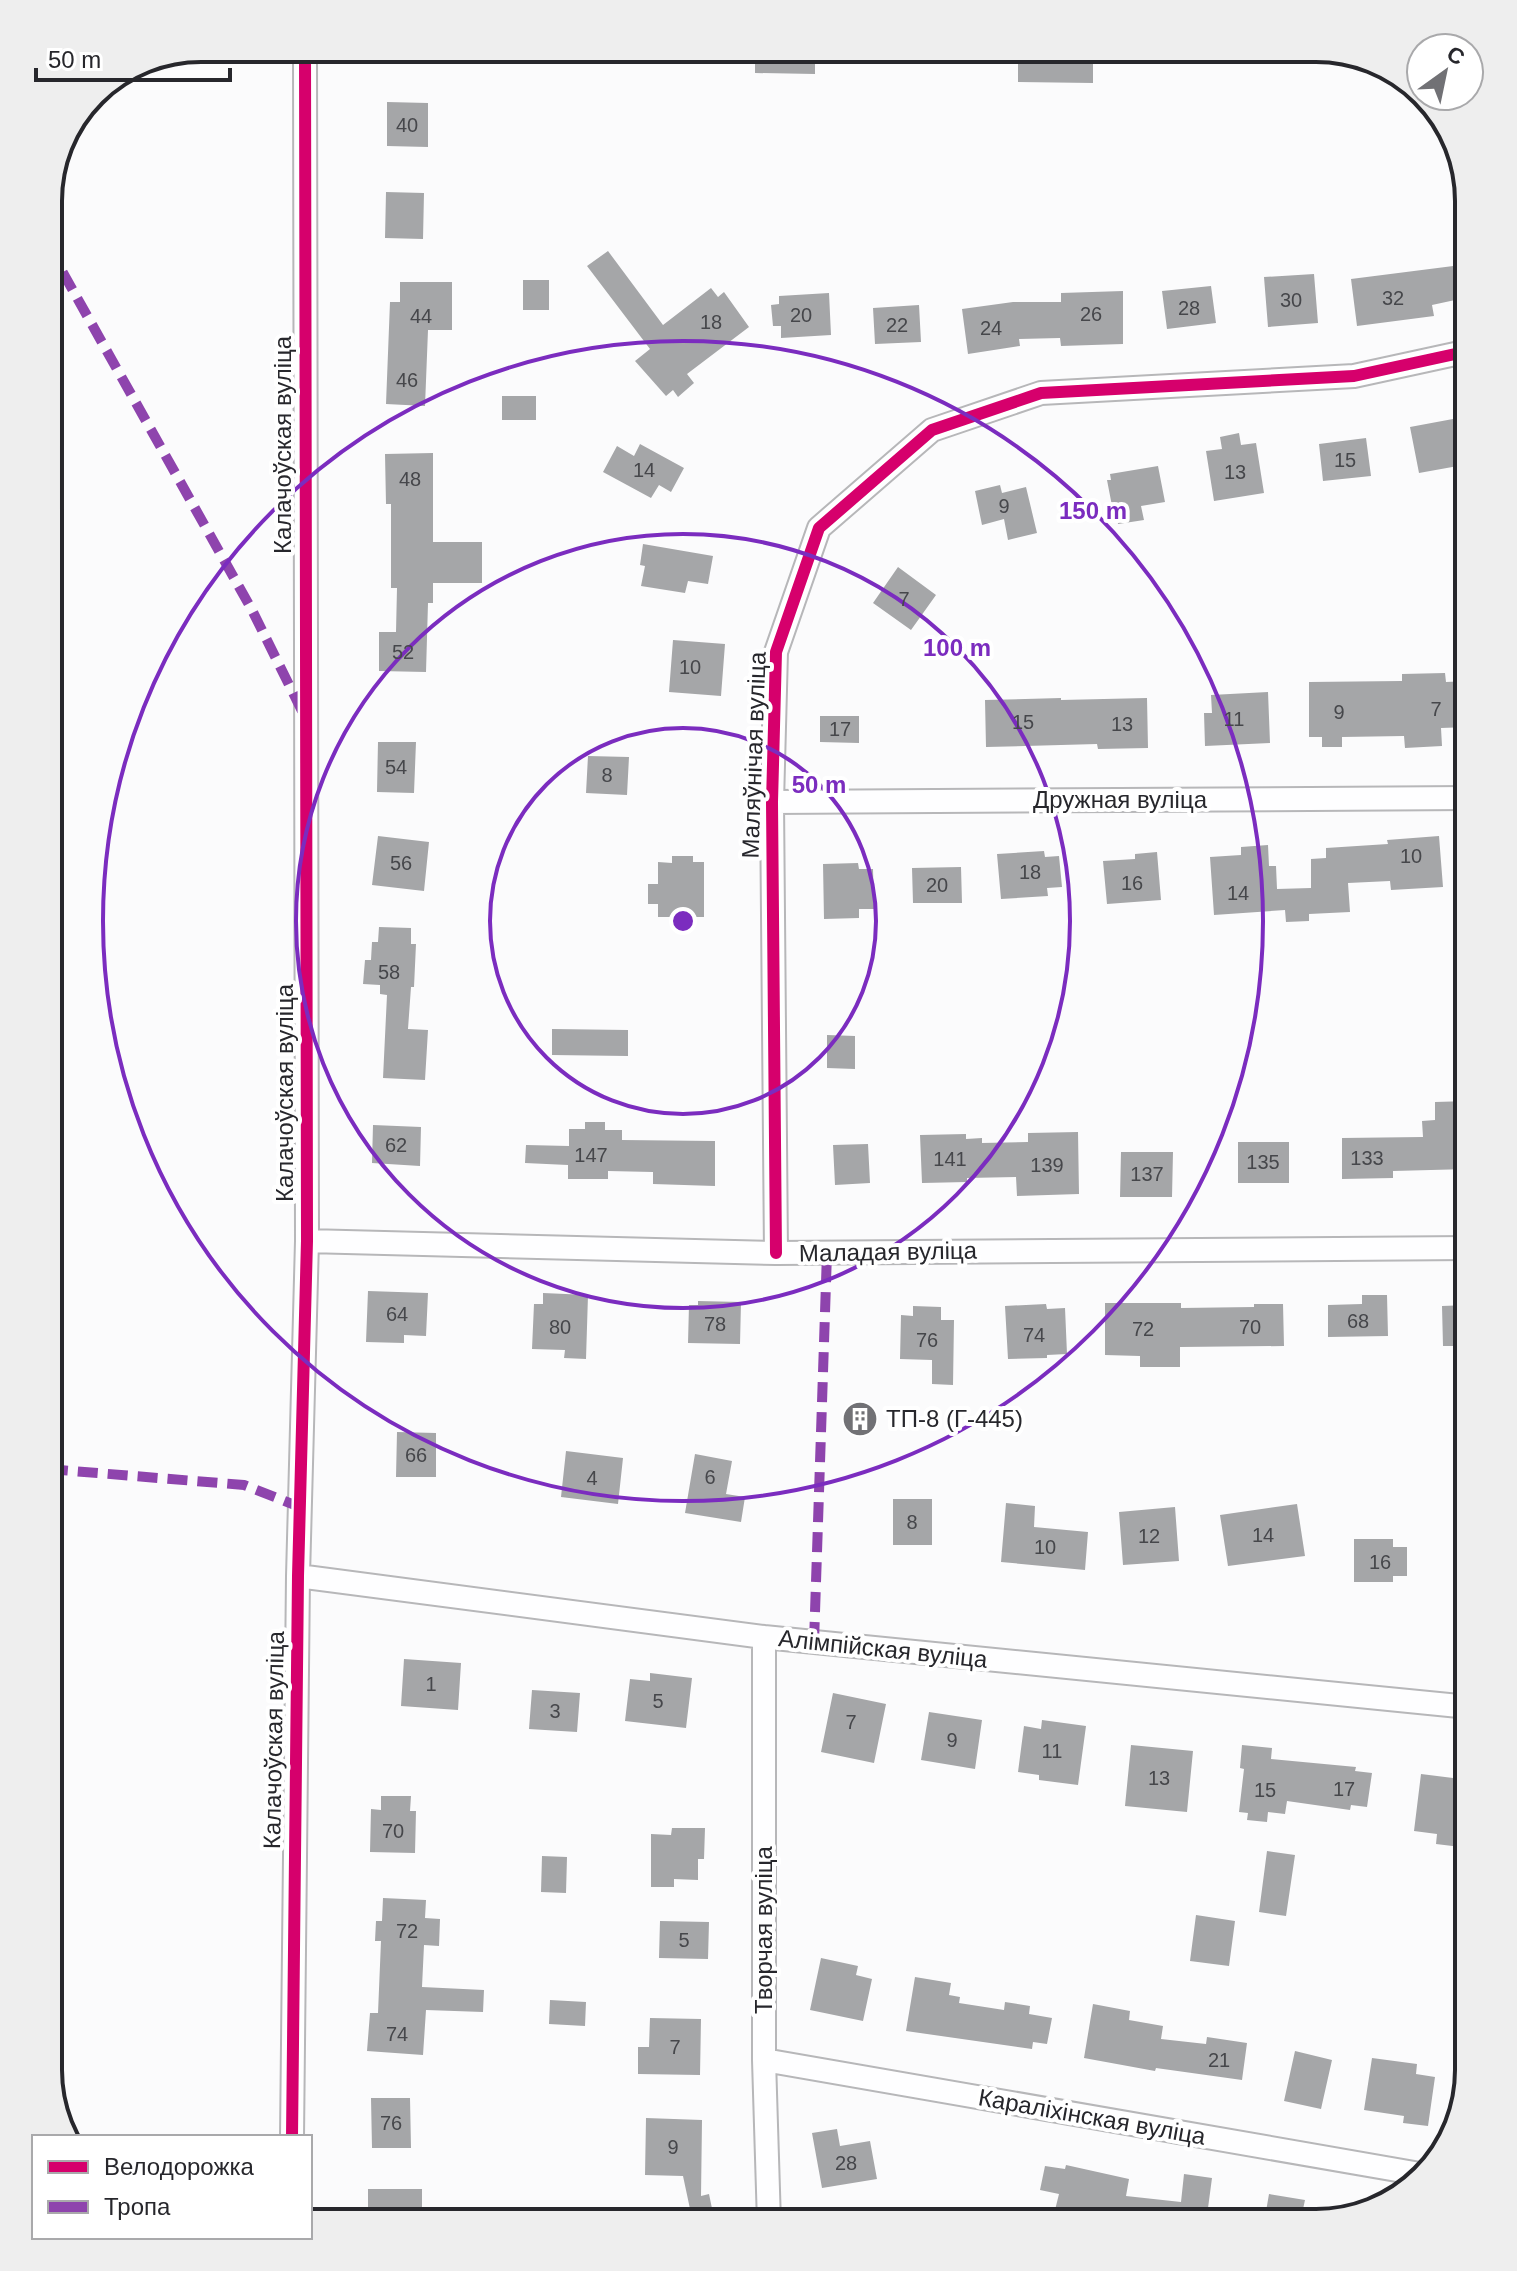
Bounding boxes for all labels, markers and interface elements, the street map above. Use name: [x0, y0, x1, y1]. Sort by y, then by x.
scale bar: [36, 32, 230, 82]
north arrow: [1405, 32, 1485, 112]
text: С: [1442, 41, 1469, 71]
text: 50 m: [48, 46, 101, 73]
house number: 40: [396, 114, 418, 136]
house number: 32: [1382, 287, 1404, 309]
house number: 30: [1280, 289, 1302, 311]
house number: 28: [1178, 297, 1200, 319]
house number: 26: [1080, 303, 1102, 325]
house number: 20: [790, 304, 812, 326]
house number: 44: [410, 305, 432, 327]
house number: 18: [700, 311, 722, 333]
house number: 22: [886, 314, 908, 336]
house number: 24: [980, 317, 1002, 339]
street label: Калачоўская вуліца: [269, 335, 296, 554]
house number: 46: [396, 369, 418, 391]
house number: 15: [1334, 449, 1356, 471]
house number: 14: [633, 459, 655, 481]
house number: 13: [1224, 461, 1246, 483]
house number: 48: [399, 468, 421, 490]
house number: 9: [998, 495, 1010, 517]
text: 150 m: [1059, 497, 1127, 524]
house number: 7: [898, 588, 910, 610]
text: 100 m: [923, 634, 991, 661]
house number: 52: [392, 641, 414, 663]
street label: Маляўнічая вуліца: [736, 651, 771, 859]
house number: 10: [679, 656, 701, 678]
house number: 7: [1430, 698, 1442, 720]
house number: 9: [1333, 701, 1345, 723]
house number: 11: [1224, 708, 1244, 730]
house number: 15: [1012, 711, 1034, 733]
house number: 13: [1111, 713, 1133, 735]
house number: 17: [829, 718, 851, 740]
house number: 54: [385, 756, 407, 778]
house number: 8: [601, 764, 613, 786]
text: 50 m: [792, 771, 846, 798]
street label: Дружная вуліца: [1033, 786, 1208, 813]
house number: 10: [1400, 845, 1422, 867]
house number: 56: [390, 852, 412, 874]
house number: 18: [1019, 861, 1041, 883]
house number: 16: [1121, 872, 1143, 894]
house number: 20: [926, 874, 948, 896]
house number: 14: [1227, 882, 1249, 904]
centre of rings: [669, 907, 697, 935]
house number: 58: [378, 961, 400, 983]
street label: Калачоўская вуліца: [271, 983, 298, 1202]
house number: 62: [385, 1134, 407, 1156]
house number: 147: [574, 1144, 608, 1166]
house number: 133: [1350, 1147, 1384, 1169]
house number: 141: [933, 1148, 967, 1170]
house number: 135: [1246, 1151, 1280, 1173]
house number: 139: [1030, 1154, 1064, 1176]
house number: 137: [1130, 1163, 1164, 1185]
street label: Маладая вуліца: [799, 1236, 978, 1267]
house number: 64: [386, 1303, 408, 1325]
house number: 68: [1347, 1310, 1369, 1332]
house number: 78: [704, 1313, 726, 1335]
house number: 80: [549, 1316, 571, 1338]
house number: 70: [1239, 1316, 1261, 1338]
house number: 72: [1132, 1318, 1154, 1340]
house number: 74: [1023, 1324, 1045, 1346]
house number: 76: [916, 1329, 938, 1351]
building icon: ТП-8 (Г-445): [841, 1400, 879, 1438]
place label: ТП-8 (Г-445): [886, 1405, 1023, 1432]
house number: 66: [405, 1444, 427, 1466]
house number: 6: [704, 1466, 716, 1488]
house number: 4: [586, 1467, 598, 1489]
house number: 8: [906, 1511, 918, 1533]
house number: 14: [1252, 1524, 1274, 1546]
house number: 12: [1138, 1525, 1160, 1547]
house number: 10: [1034, 1536, 1056, 1558]
house number: 16: [1369, 1551, 1391, 1573]
street label: Алімпійская вуліца: [777, 1624, 989, 1673]
street label: Калачоўская вуліца: [258, 1630, 289, 1849]
house number: 1: [425, 1673, 437, 1695]
house number: 5: [652, 1690, 664, 1712]
house number: 3: [549, 1700, 561, 1722]
house number: 7: [845, 1711, 857, 1733]
house number: 9: [946, 1729, 958, 1751]
house number: 11: [1042, 1740, 1062, 1762]
house number: 13: [1148, 1767, 1170, 1789]
house number: 17: [1333, 1778, 1355, 1800]
house number: 15: [1254, 1779, 1276, 1801]
house number: 70: [382, 1820, 404, 1842]
street label: Творчая вуліца: [750, 1845, 777, 2014]
house number: 72: [396, 1920, 418, 1942]
house number: 5: [678, 1929, 690, 1951]
house number: 74: [386, 2023, 408, 2045]
house number: 7: [669, 2036, 681, 2058]
house number: 21: [1208, 2049, 1230, 2071]
street label: Караліхінская вуліца: [976, 2083, 1208, 2150]
house number: 76: [380, 2112, 402, 2134]
legend: [32, 2135, 312, 2239]
house number: 9: [667, 2136, 679, 2158]
house number: 28: [835, 2152, 857, 2174]
text: Велодорожка: [104, 2153, 255, 2180]
text: Тропа: [104, 2193, 171, 2220]

